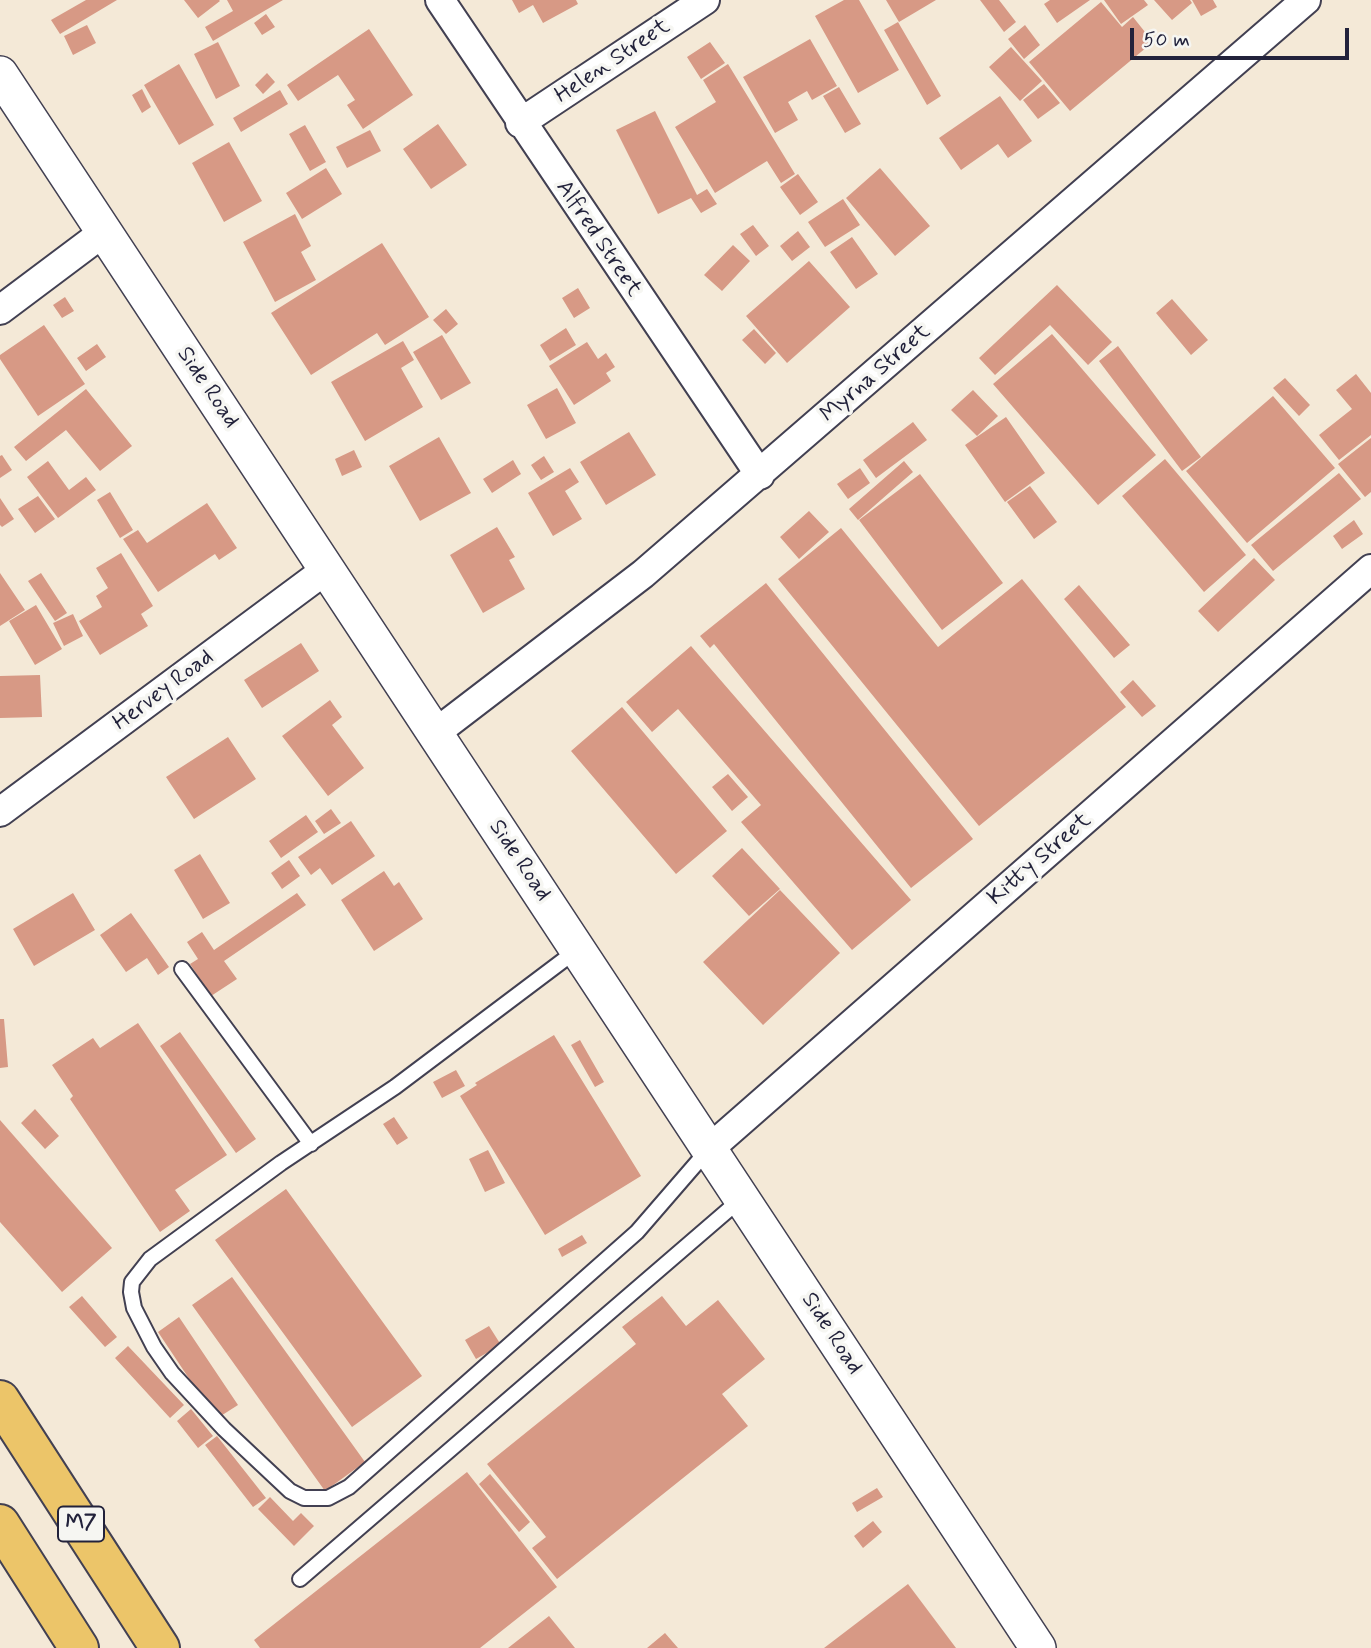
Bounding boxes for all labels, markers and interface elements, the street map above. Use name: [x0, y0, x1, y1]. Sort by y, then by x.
street label: Helen Street: [550, 13, 676, 111]
scale bar: [1133, 14, 1352, 58]
text: 50 m: [1143, 26, 1190, 54]
street label: Alfred Street: [549, 176, 647, 302]
street label: Myrna Street: [815, 319, 937, 429]
street label: Side Road: [170, 342, 244, 434]
street label: Hervey Road: [108, 644, 220, 738]
street label: Kitty Street: [983, 808, 1097, 912]
street label: Side Road: [482, 815, 556, 907]
street label: Side Road: [794, 1288, 868, 1380]
road number: M7: [58, 1506, 104, 1542]

